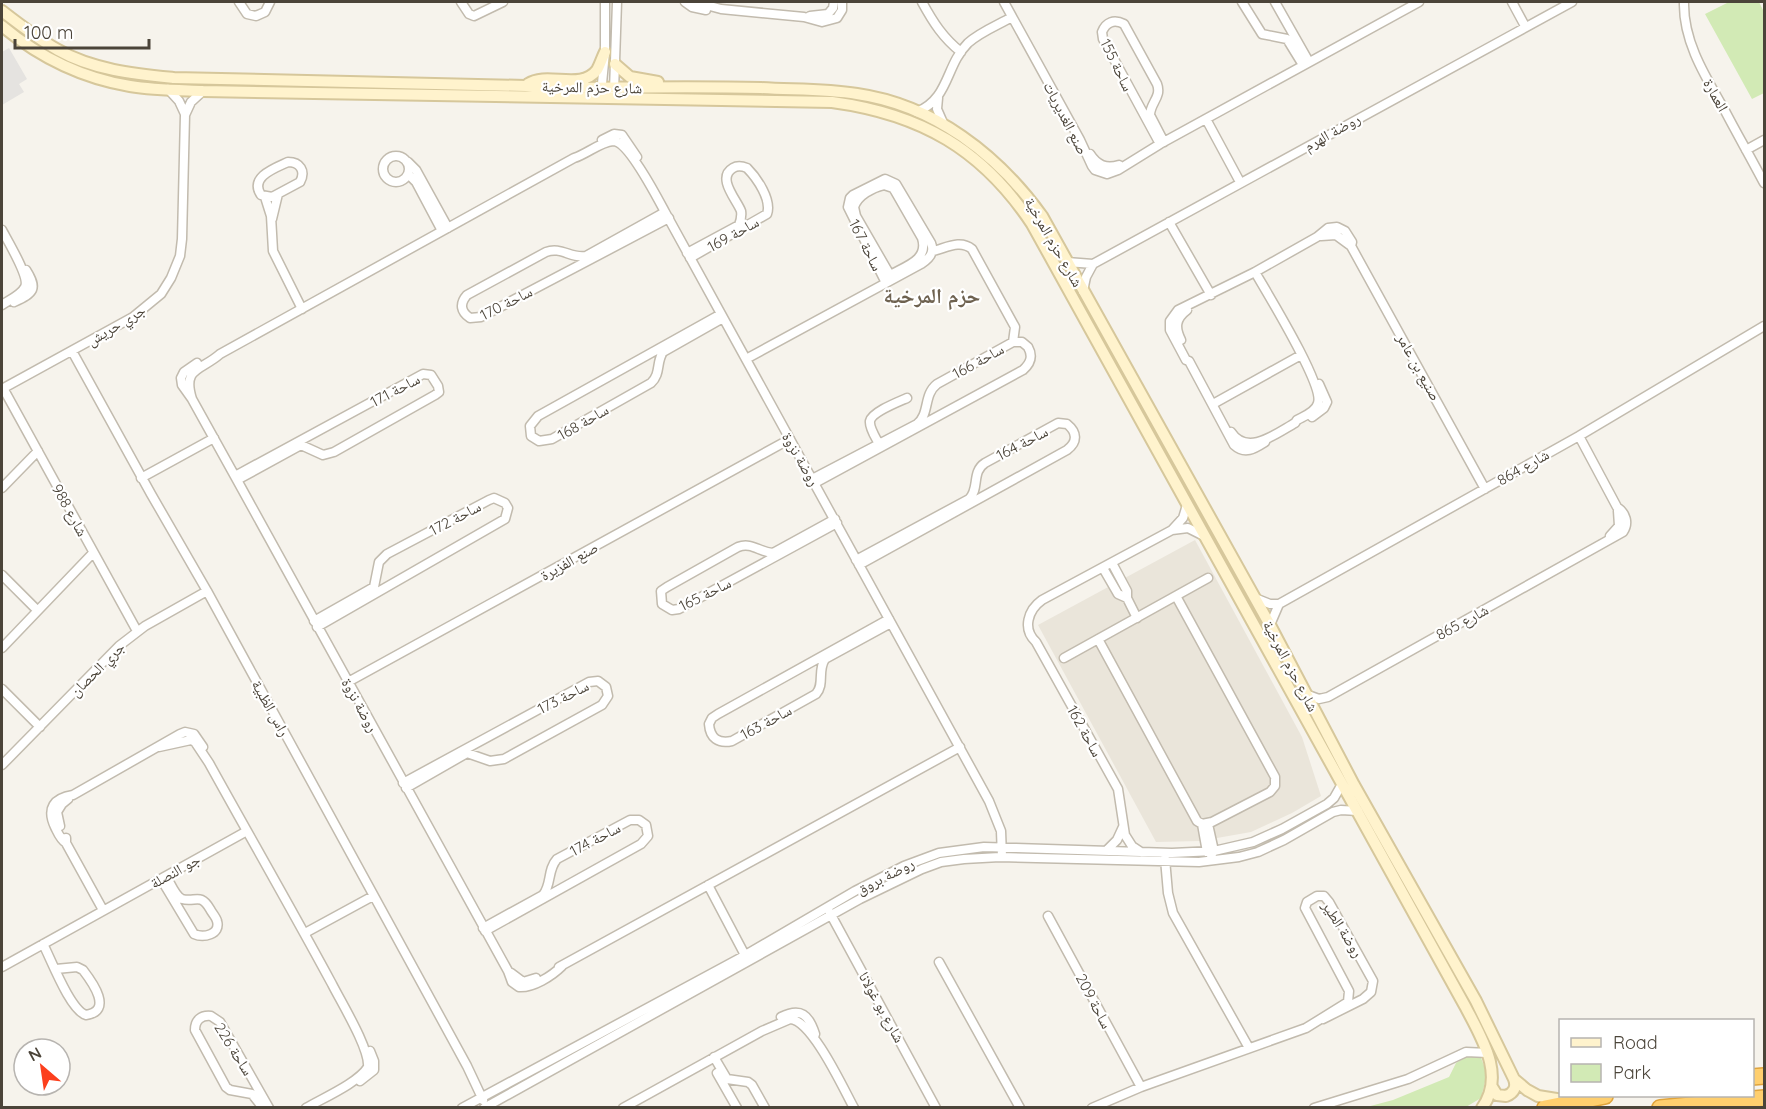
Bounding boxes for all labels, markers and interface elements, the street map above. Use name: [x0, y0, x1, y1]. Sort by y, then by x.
scale bar: [15, 12, 148, 50]
text: 100 m: [24, 21, 73, 44]
street label: ساحة 155: [1096, 36, 1138, 94]
street label: العمارة: [1699, 75, 1733, 115]
street label: شارع حزم المرخية: [542, 77, 642, 98]
street label: صنع الغديريات: [1039, 78, 1092, 158]
street label: روضة الهرم: [1301, 109, 1364, 156]
street label: شارع حزم المرخية: [1020, 194, 1087, 291]
street label: ساحة 169: [704, 212, 762, 256]
street label: ساحة 167: [845, 216, 887, 274]
street label: ساحة 170: [477, 282, 535, 324]
district label: حزم المرخية: [884, 282, 980, 310]
street label: جري حريش: [83, 300, 151, 352]
street label: صنيع بن عامر: [1391, 329, 1445, 404]
street label: ساحة 166: [949, 339, 1007, 383]
street label: ساحة 171: [367, 369, 423, 411]
street label: ساحة 168: [554, 400, 612, 444]
street label: ساحة 164: [993, 421, 1051, 465]
street label: روضة نزوة: [778, 429, 824, 489]
street label: شارع 864: [1494, 444, 1553, 490]
street label: شارع 988: [47, 480, 92, 540]
street label: ساحة 172: [426, 496, 484, 539]
street label: صنع الفزيرة: [537, 537, 602, 586]
street label: ساحة 165: [676, 573, 734, 615]
street label: شارع 865: [1432, 600, 1492, 645]
street label: شارع حزم المرخية: [1258, 617, 1323, 715]
street label: جري الحصان: [66, 637, 131, 702]
street label: روضة نزوة: [337, 675, 383, 735]
street label: ساحة 173: [534, 676, 592, 718]
street label: راس الظبية: [247, 677, 294, 740]
street label: ساحة 163: [737, 700, 795, 744]
street label: ساحة 162: [1063, 702, 1107, 760]
street label: ساحة 174: [566, 818, 624, 860]
street label: جو النصلة: [147, 849, 204, 892]
street label: روضة بروق: [853, 853, 918, 900]
street label: روضة الطير: [1318, 896, 1368, 961]
street label: شارع بو غولانا: [854, 968, 909, 1046]
street label: ساحة 209: [1072, 970, 1116, 1032]
street label: ساحة 226: [210, 1019, 258, 1079]
legend: [1559, 1019, 1754, 1097]
text: Road: [1613, 1031, 1658, 1054]
north arrow: [12, 1037, 72, 1097]
text: N: [25, 1042, 45, 1065]
text: Park: [1613, 1061, 1651, 1084]

